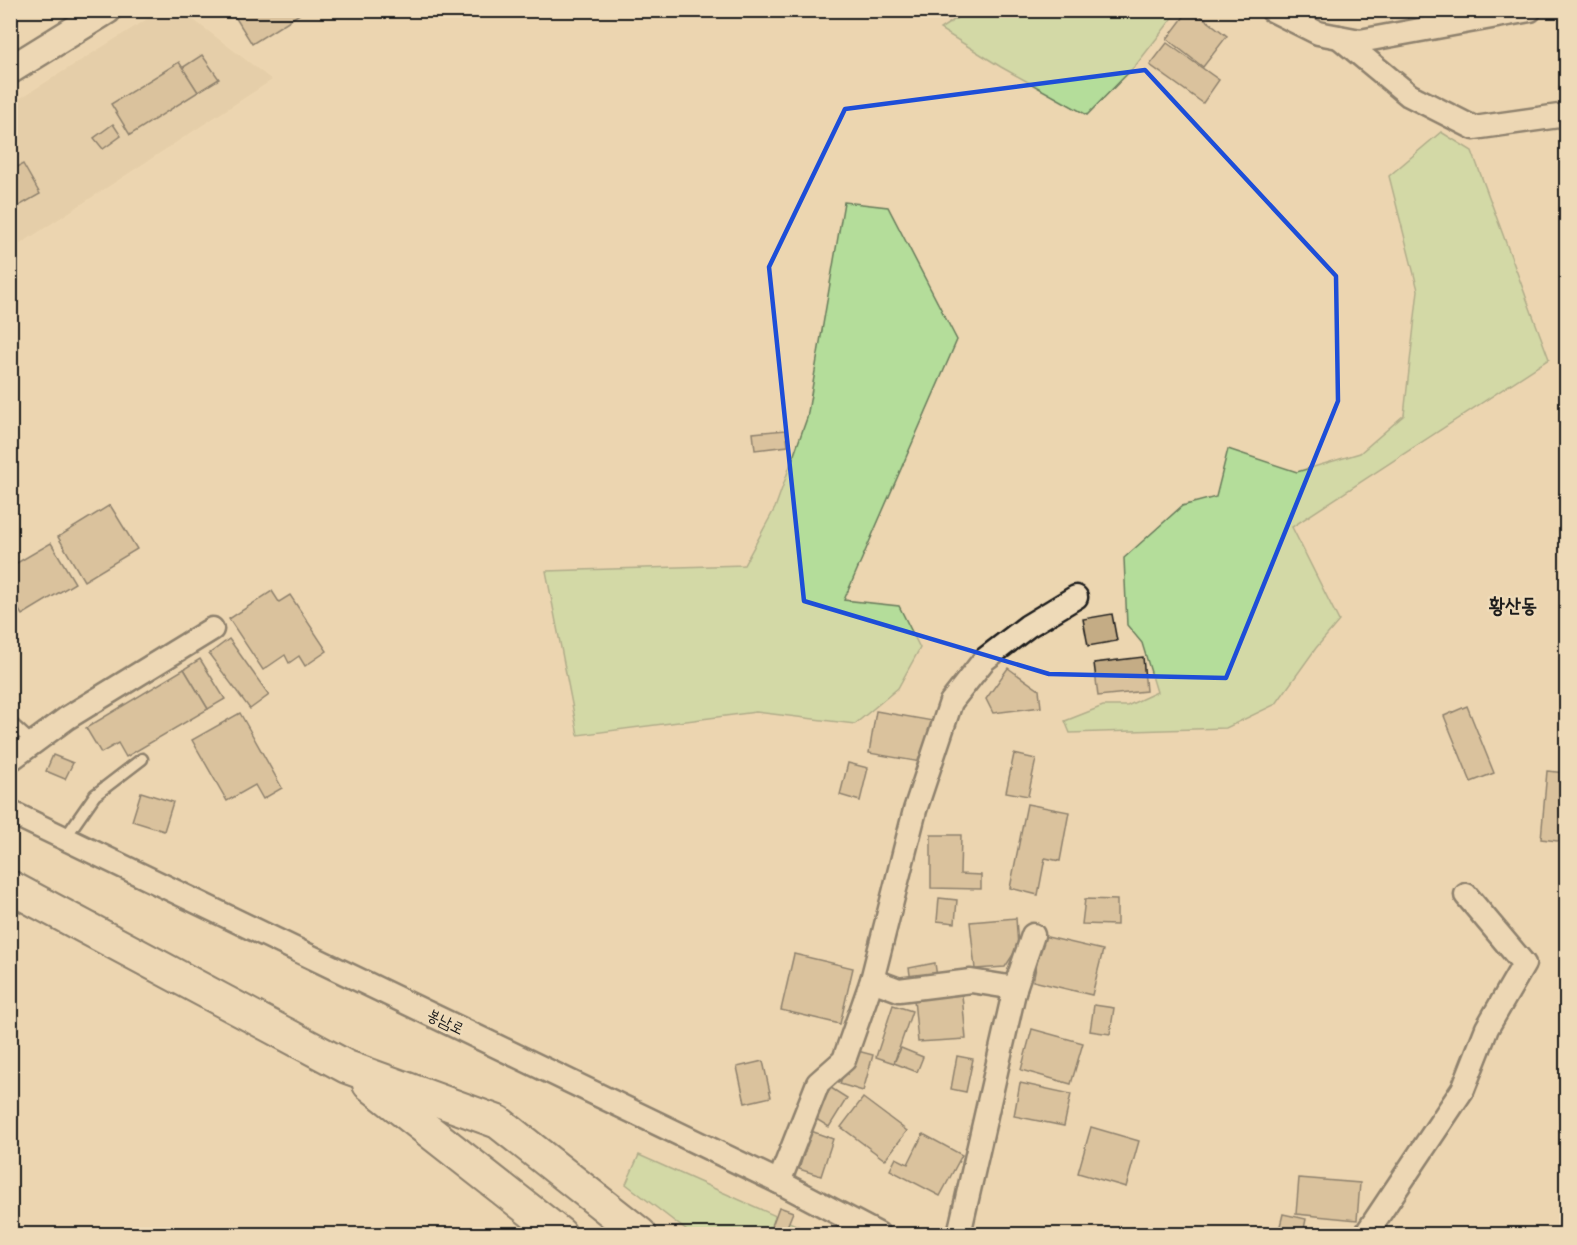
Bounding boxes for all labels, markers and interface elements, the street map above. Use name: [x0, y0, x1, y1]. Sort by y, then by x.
district label: 황산동: [1489, 591, 1537, 623]
street label: 봉남로: [423, 1003, 468, 1042]

